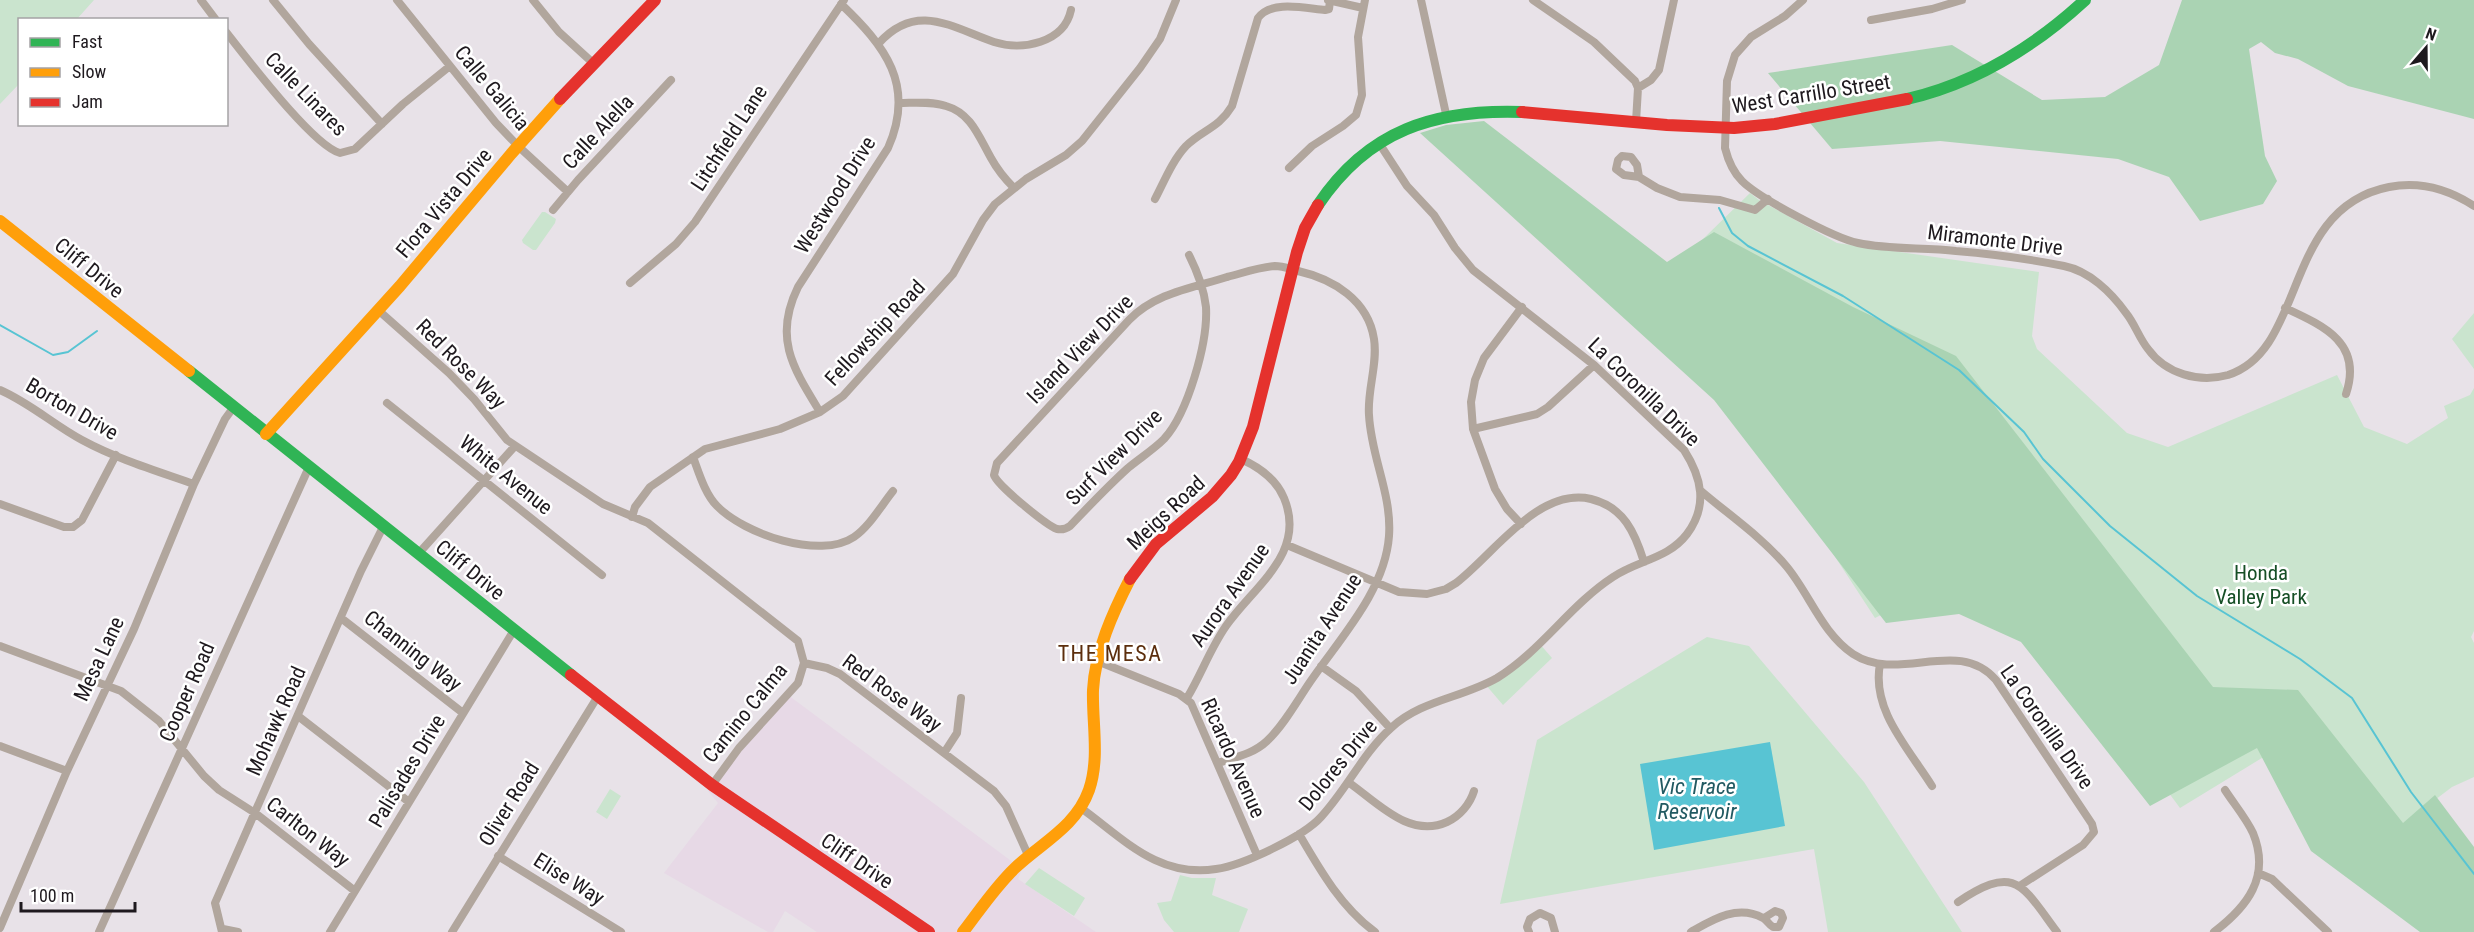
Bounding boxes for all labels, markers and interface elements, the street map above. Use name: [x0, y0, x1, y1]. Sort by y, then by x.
legend: [18, 18, 228, 126]
north arrow: [2396, 18, 2456, 78]
text: N: [2423, 24, 2439, 45]
text: Fast: [72, 31, 103, 52]
street label: Calle Galicia: [450, 41, 534, 135]
street label: Calle Linares: [260, 47, 352, 141]
text: Slow: [72, 61, 107, 82]
street label: West Carrillo Street: [1730, 70, 1892, 118]
street label: Litchfield Lane: [686, 81, 772, 195]
street label: Calle Alella: [558, 90, 638, 174]
text: Jam: [72, 91, 103, 112]
street label: Westwood Drive: [790, 132, 881, 258]
street label: Flora Vista Drive: [391, 143, 497, 263]
street label: Miramonte Drive: [1926, 220, 2064, 260]
street label: Cliff Drive: [50, 233, 128, 303]
street label: Fellowship Road: [820, 275, 930, 391]
street label: Island View Drive: [1022, 290, 1138, 408]
street label: Red Rose Way: [411, 314, 511, 414]
street label: La Coronilla Drive: [1583, 333, 1705, 451]
street label: Borton Drive: [22, 373, 122, 445]
street label: Surf View Drive: [1061, 404, 1167, 510]
street label: White Avenue: [455, 430, 557, 520]
street label: Meigs Road: [1122, 471, 1210, 555]
street label: Cliff Drive: [431, 535, 509, 605]
street label: Aurora Avenue: [1186, 539, 1274, 651]
park label: Honda Valley Park: [2215, 561, 2307, 609]
street label: Juanita Avenue: [1277, 569, 1367, 689]
street label: Channing Way: [360, 606, 467, 697]
street label: Mesa Lane: [69, 613, 129, 705]
street label: Cooper Road: [154, 638, 220, 746]
district label: THE MESA: [1058, 641, 1162, 666]
street label: Red Rose Way: [838, 649, 946, 737]
street label: Camino Calma: [698, 659, 792, 767]
street label: La Coronilla Drive: [1995, 661, 2099, 794]
street label: Mohawk Road: [241, 663, 311, 779]
street label: Ricardo Avenue: [1196, 695, 1270, 822]
street label: Palisades Drive: [364, 710, 450, 832]
street label: Dolores Drive: [1294, 714, 1382, 815]
street label: Oliver Road: [474, 758, 544, 850]
water label: Vic Trace Reservoir: [1658, 774, 1737, 824]
street label: Carlton Way: [262, 792, 355, 872]
street label: Cliff Drive: [816, 828, 898, 894]
street label: Elise Way: [529, 848, 609, 910]
scale bar: [21, 875, 135, 913]
text: 100 m: [30, 885, 74, 906]

